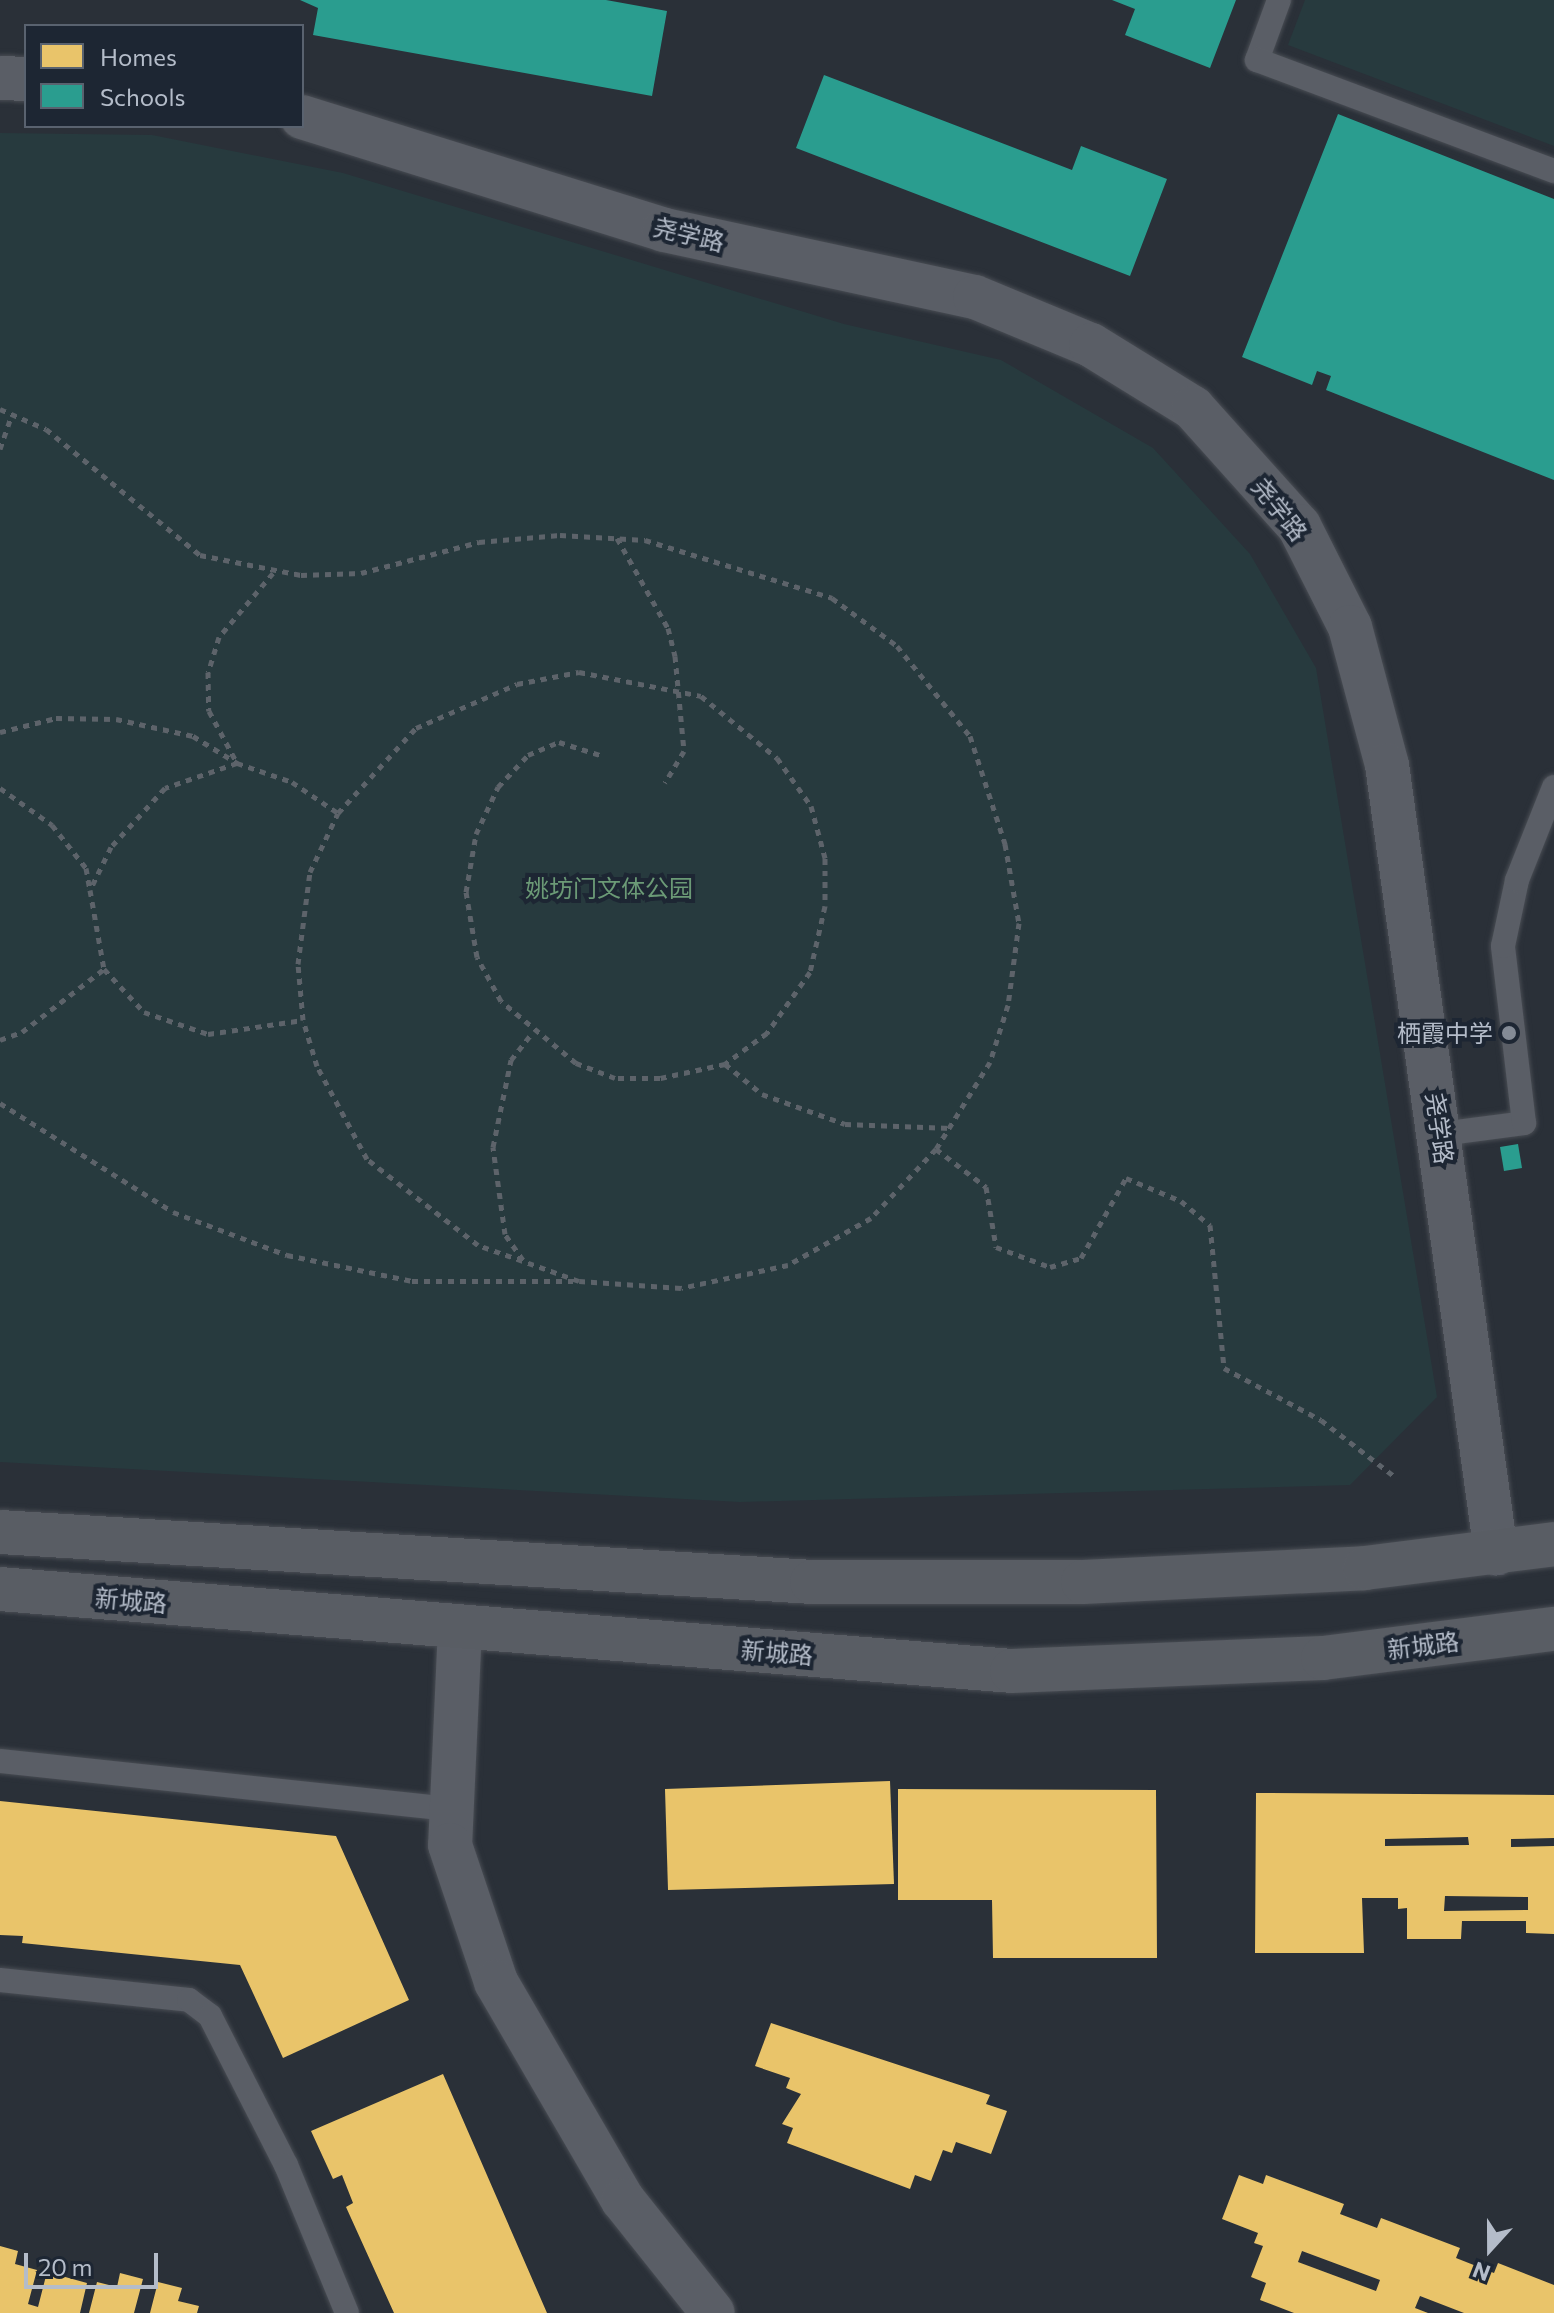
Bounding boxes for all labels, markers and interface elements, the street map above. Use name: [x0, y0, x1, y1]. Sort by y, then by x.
legend: [24, 24, 304, 128]
text: Homes: [100, 42, 177, 71]
text: Schools: [100, 82, 185, 111]
street label: 尧学路: [651, 211, 727, 257]
street label: 尧学路: [1246, 472, 1314, 546]
park label: 姚坊门文体公园: [525, 874, 693, 902]
place label: 栖霞中学: [1397, 1019, 1493, 1047]
marker: 栖霞中学: [1500, 1024, 1518, 1042]
street label: 尧学路: [1421, 1090, 1459, 1166]
street label: 新城路: [94, 1583, 168, 1617]
street label: 新城路: [1386, 1626, 1460, 1664]
street label: 新城路: [740, 1635, 814, 1669]
north arrow: [1450, 2209, 1530, 2289]
scale bar: [28, 2237, 162, 2287]
text: 20 m: [38, 2252, 92, 2281]
text: N: [1469, 2256, 1494, 2287]

